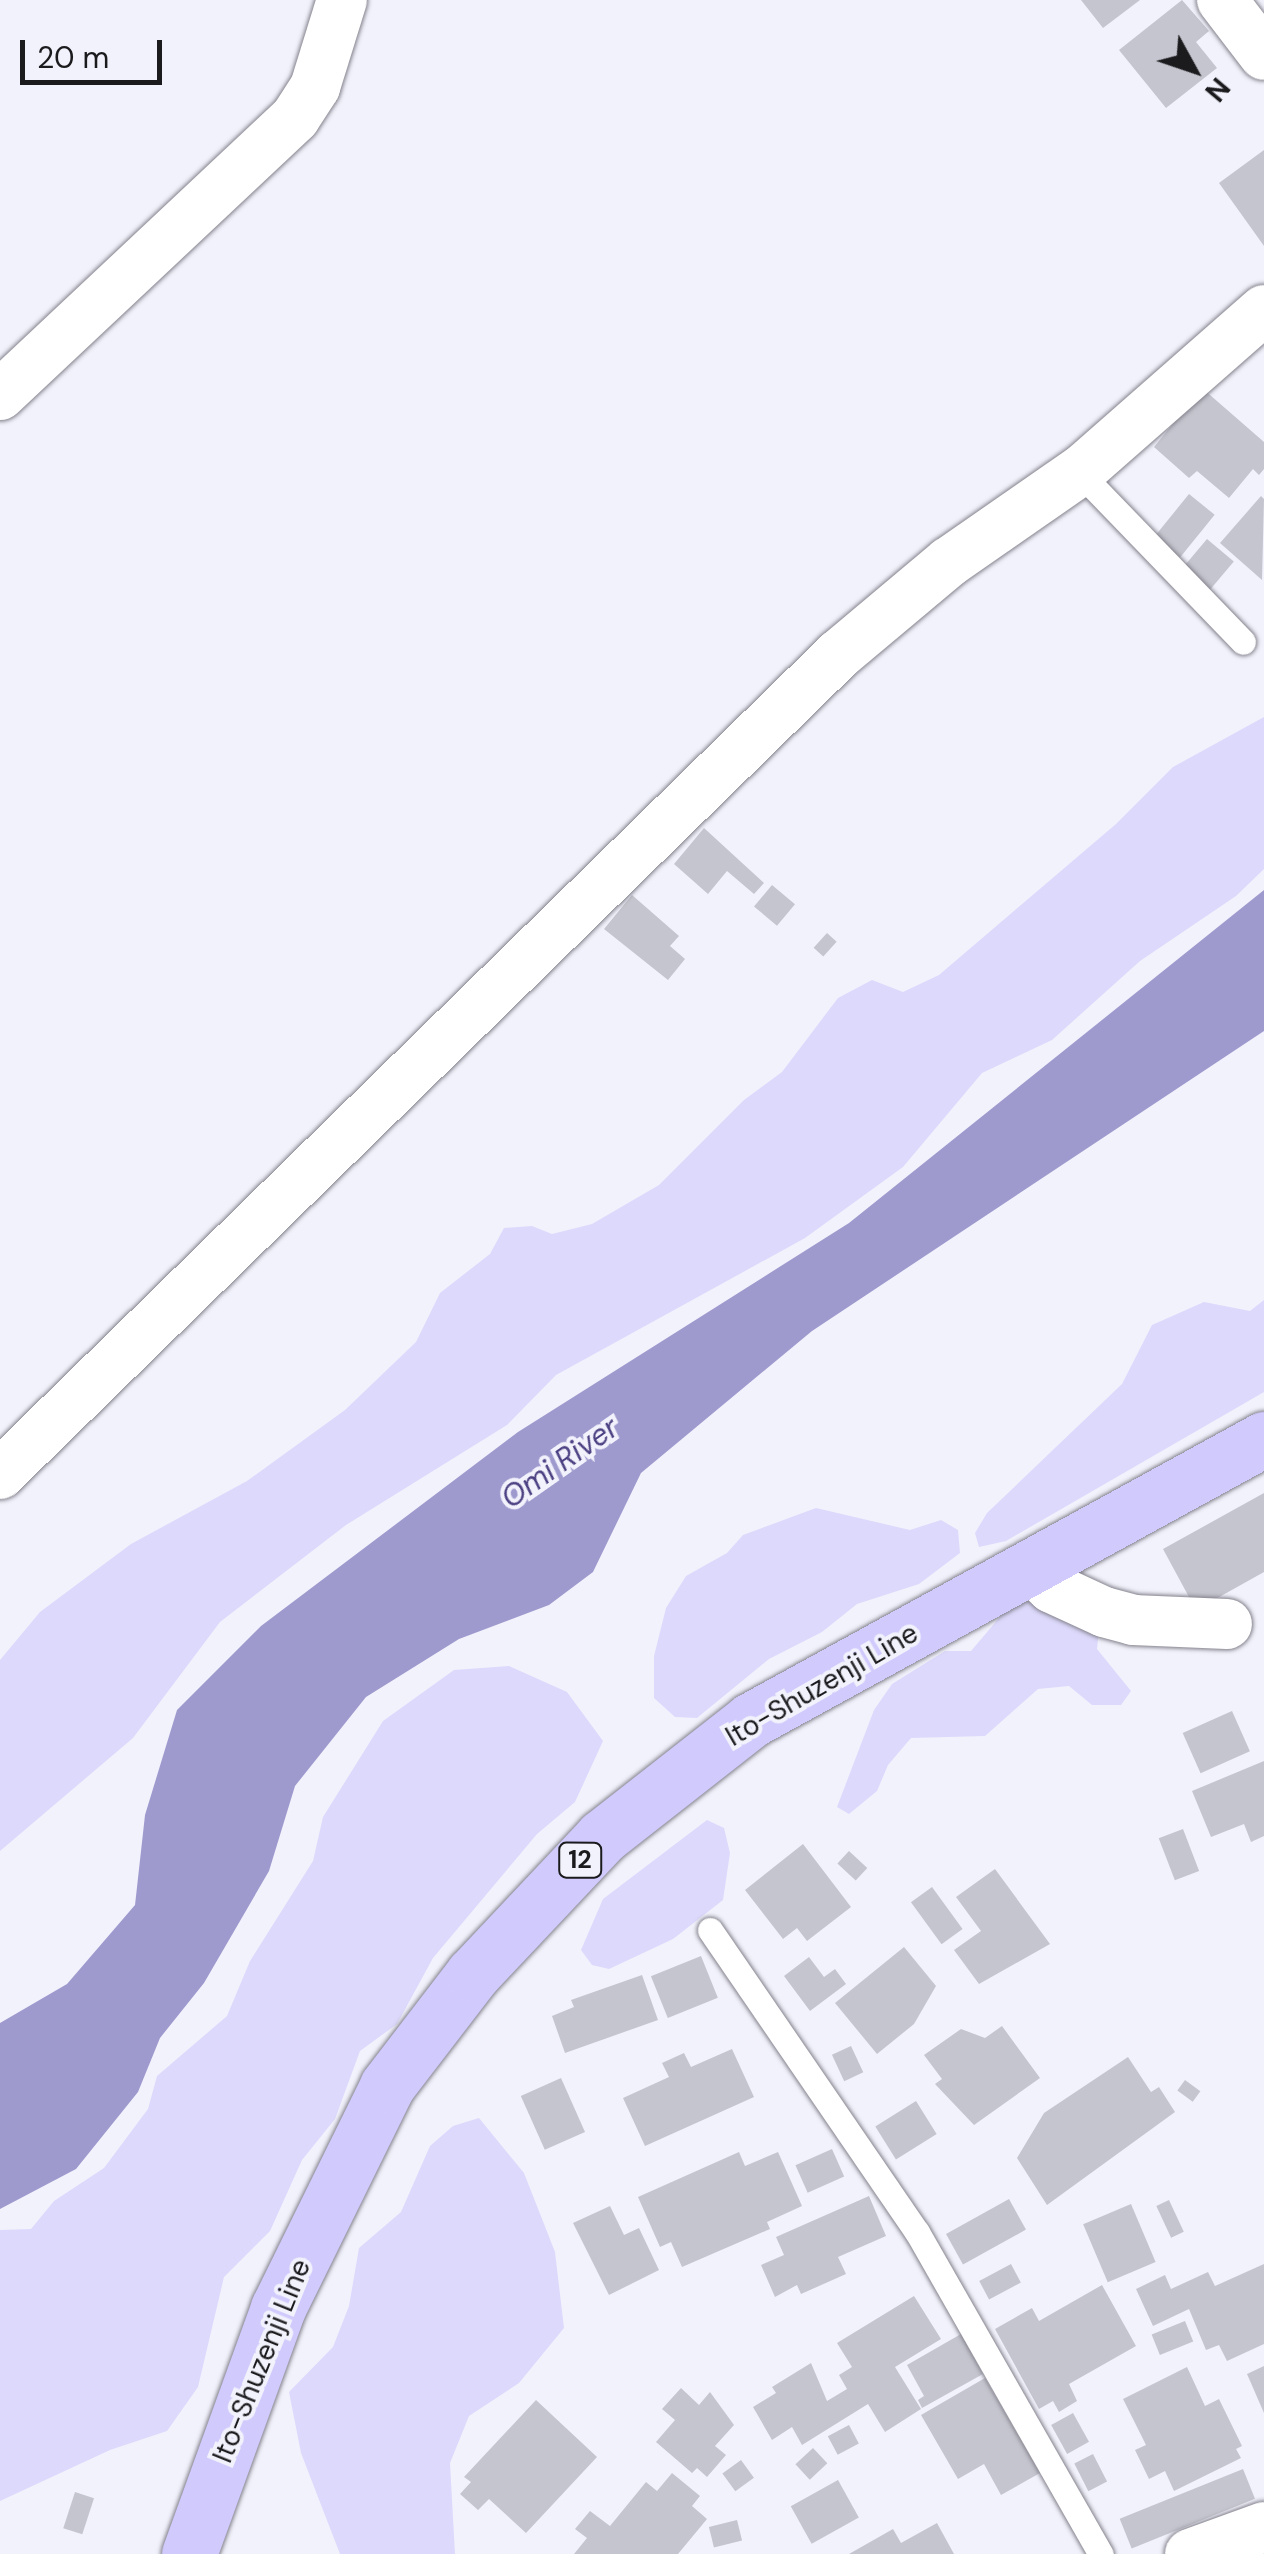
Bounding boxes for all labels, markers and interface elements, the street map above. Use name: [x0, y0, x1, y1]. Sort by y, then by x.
scale bar: [25, 20, 168, 82]
north arrow: [1144, 20, 1244, 120]
text: 20 m: [37, 38, 109, 77]
text: N: [1197, 70, 1238, 109]
water label: Omi River: [495, 1410, 625, 1516]
street label: Ito-Shuzenji Line: [720, 1616, 924, 1754]
road number: 12: [558, 1840, 602, 1880]
street label: Ito-Shuzenji Line: [206, 2254, 318, 2468]

